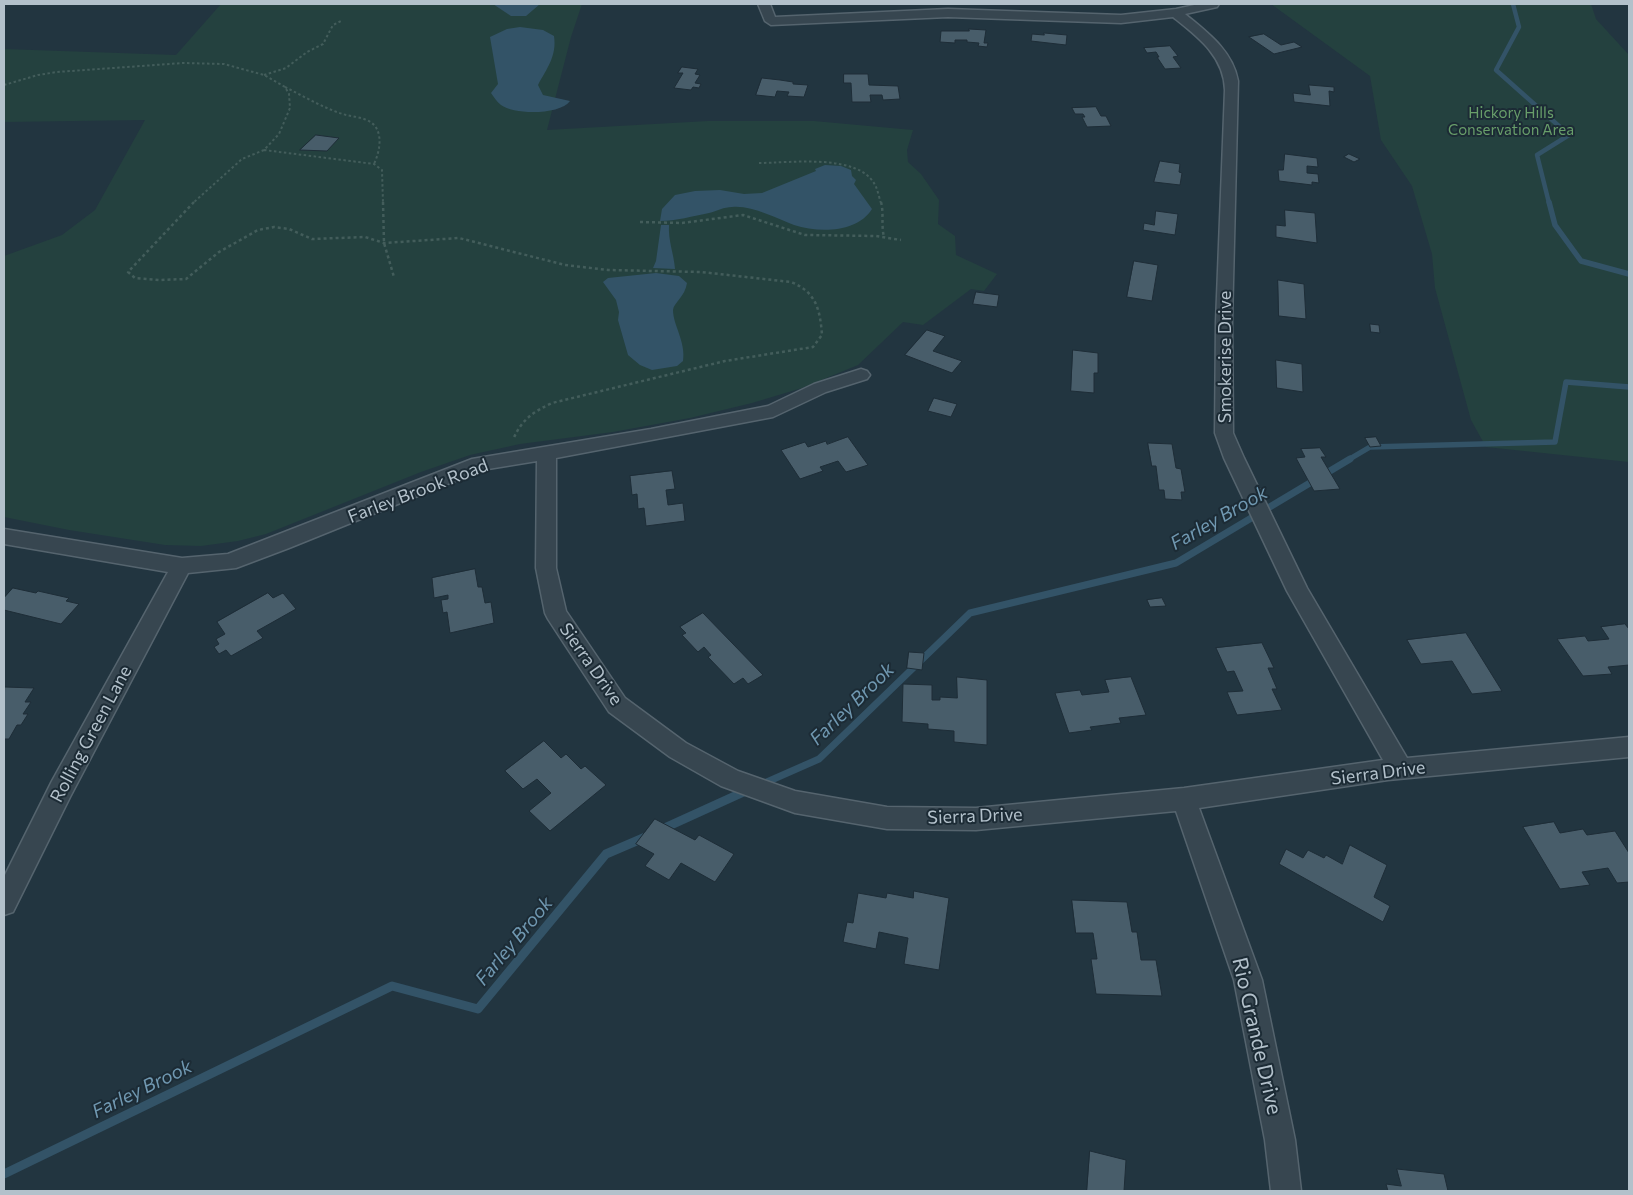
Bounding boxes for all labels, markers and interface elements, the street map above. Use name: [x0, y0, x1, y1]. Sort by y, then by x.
park label: Hickory Hills Conservation Area: [1448, 104, 1574, 139]
street label: Smokerise Drive: [1214, 291, 1236, 423]
street label: Farley Brook Road: [345, 454, 491, 528]
water label: Farley Brook: [1166, 481, 1272, 555]
street label: Sierra Drive: [555, 619, 627, 709]
water label: Farley Brook: [805, 658, 899, 750]
street label: Rolling Green Lane: [46, 662, 136, 806]
street label: Sierra Drive: [1329, 756, 1427, 790]
street label: Sierra Drive: [927, 804, 1023, 828]
water label: Farley Brook: [470, 892, 558, 990]
street label: Rio Grande Drive: [1227, 955, 1287, 1117]
water label: Farley Brook: [88, 1055, 196, 1123]

